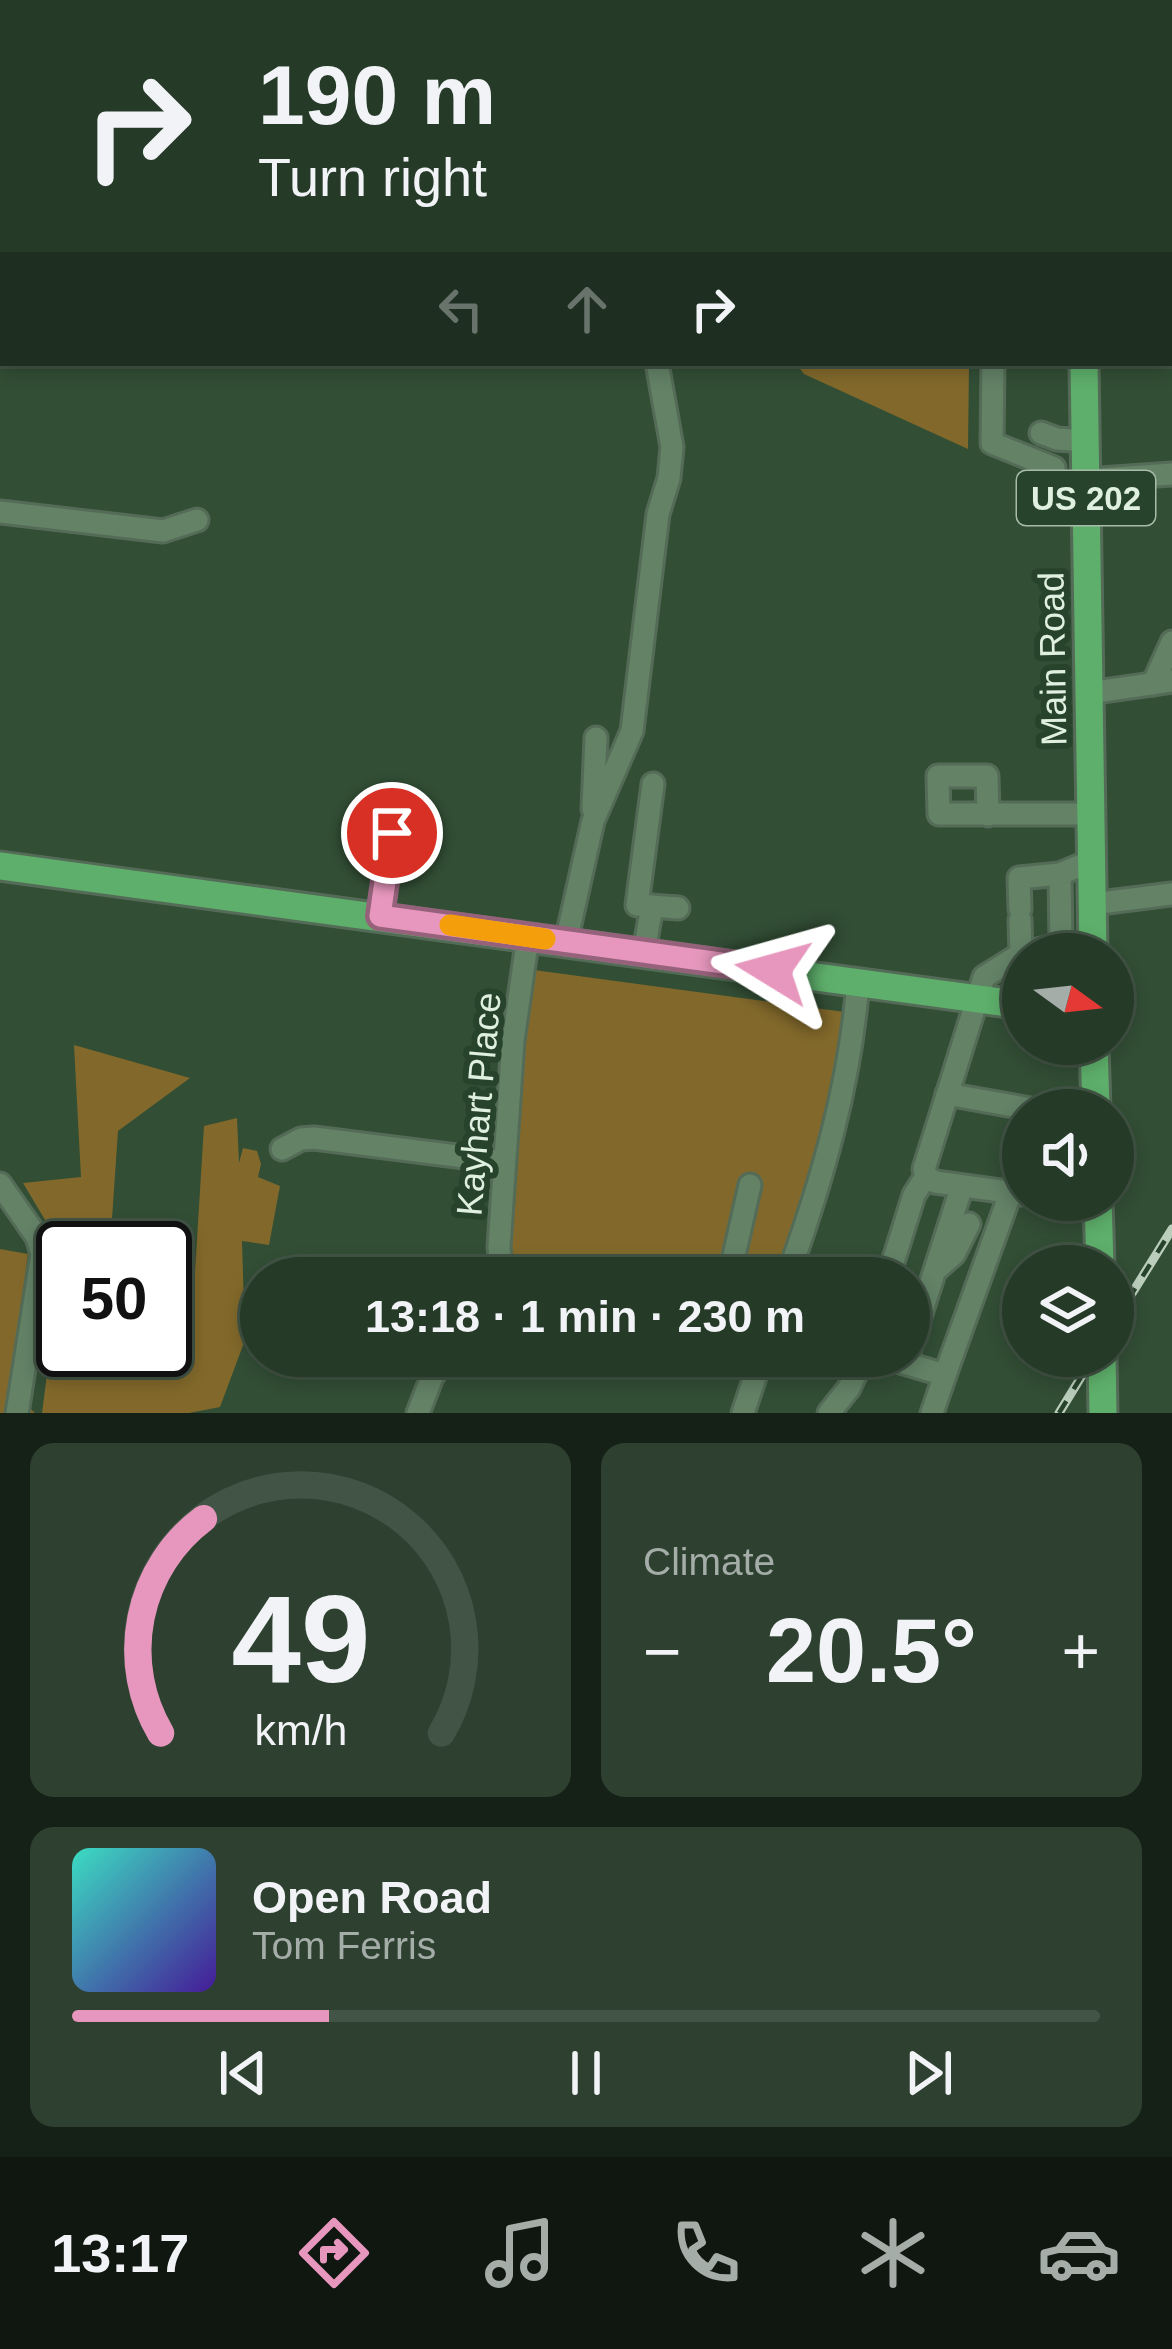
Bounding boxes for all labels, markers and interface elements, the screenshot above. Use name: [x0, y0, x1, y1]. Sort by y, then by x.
icon: right: [60, 48, 216, 204]
text: 190 m: [258, 48, 496, 142]
text: Turn right: [258, 147, 487, 207]
icon: left: [428, 276, 494, 342]
icon: ahead: [554, 276, 620, 342]
icon: right: [680, 276, 746, 342]
road number: US 202: [1017, 471, 1155, 525]
street label: Main Road: [1030, 572, 1075, 746]
pin: [341, 782, 443, 884]
icon: arrive: [359, 800, 425, 866]
position arrow: [710, 907, 836, 1033]
north arrow: [1002, 933, 1134, 1065]
map controls: [1002, 933, 1134, 1377]
street label: Kayhart Place: [448, 991, 509, 1217]
button: sound: [1002, 1089, 1134, 1221]
speed limit sign: 50: [36, 1221, 192, 1377]
button: layers: [1002, 1245, 1134, 1377]
text: 13:18 · 1 min · 230 m: [365, 1291, 805, 1342]
text: Climate: [643, 1540, 775, 1583]
text: 49: [231, 1569, 370, 1708]
text: 20.5°: [766, 1601, 977, 1701]
text: −: [643, 1614, 682, 1688]
text: +: [1061, 1614, 1100, 1688]
text: km/h: [254, 1706, 347, 1754]
text: Open Road: [252, 1872, 492, 1923]
text: Tom Ferris: [252, 1924, 436, 1967]
icon: previous: [210, 2040, 276, 2106]
icon: pause: [553, 2040, 619, 2106]
icon: next: [896, 2040, 962, 2106]
icon: directions: [292, 2211, 376, 2295]
icon: music: [478, 2211, 562, 2295]
icon: phone: [664, 2211, 748, 2295]
icon: climate: [851, 2211, 935, 2295]
icon: car: [1037, 2211, 1121, 2295]
text: 13:17: [51, 2223, 189, 2283]

